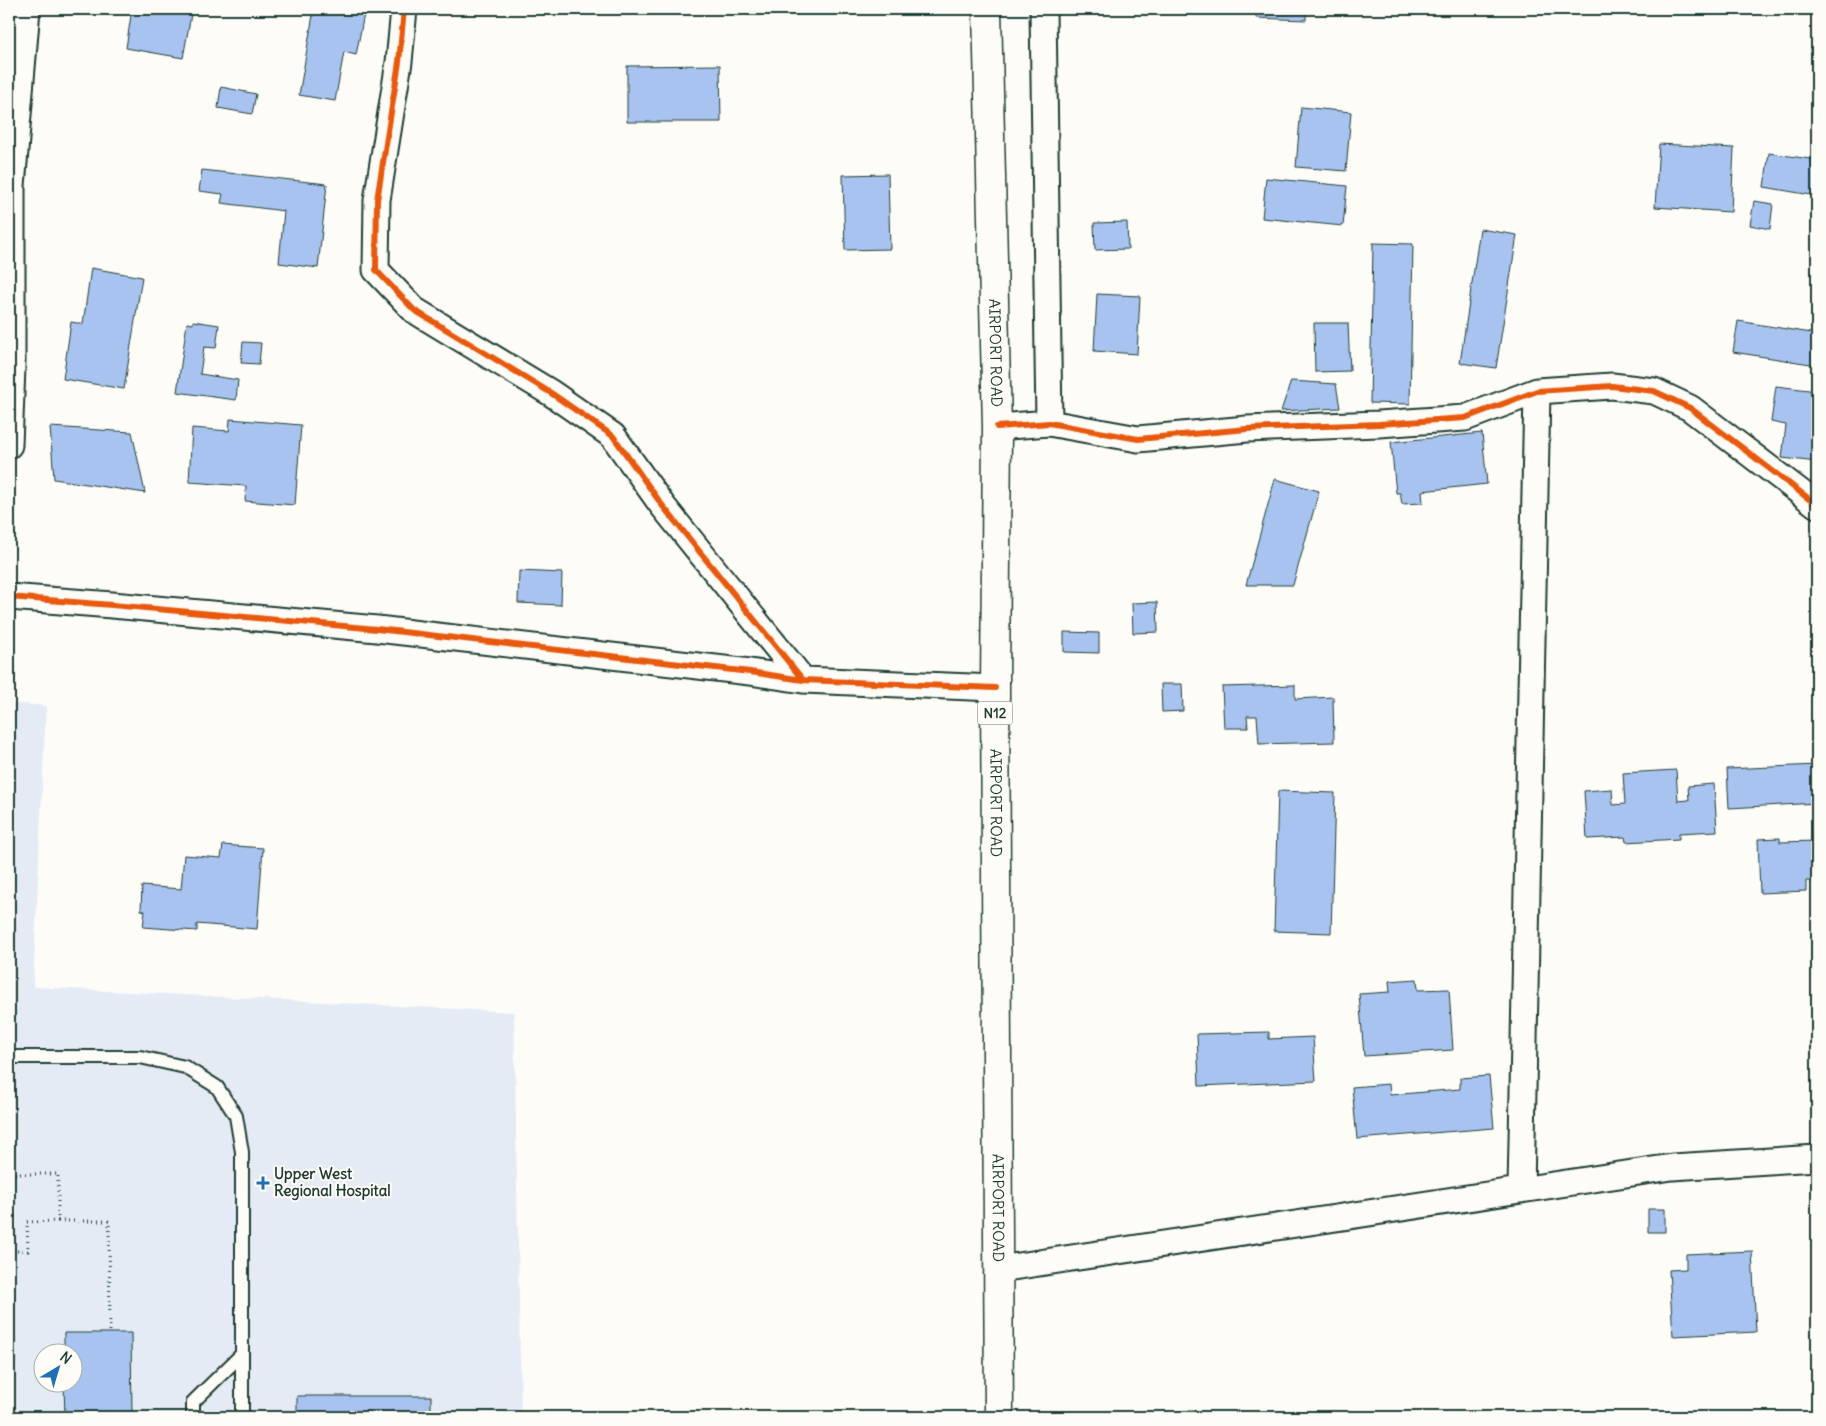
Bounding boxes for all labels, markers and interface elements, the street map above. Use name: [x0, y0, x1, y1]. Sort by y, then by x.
street label: AIRPORT ROAD: [985, 298, 1007, 407]
road number: N12: [978, 701, 1012, 724]
street label: AIRPORT ROAD: [986, 749, 1006, 857]
street label: AIRPORT ROAD: [989, 1154, 1008, 1262]
place label: Upper West Regional Hospital: [274, 1164, 391, 1201]
marker: Upper West Regional Hospital: [256, 1176, 270, 1190]
north arrow: [32, 1344, 82, 1394]
text: N: [57, 1348, 75, 1368]

